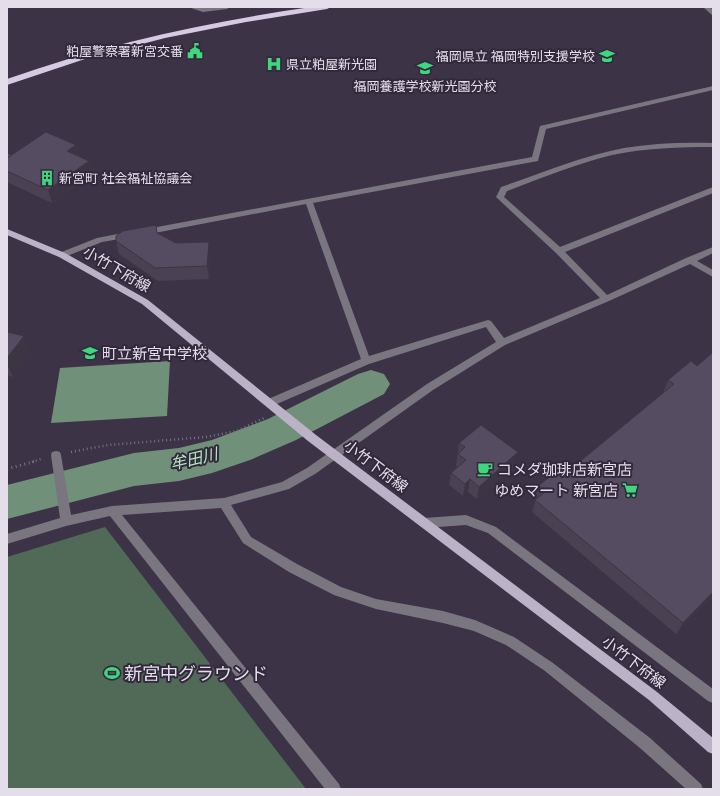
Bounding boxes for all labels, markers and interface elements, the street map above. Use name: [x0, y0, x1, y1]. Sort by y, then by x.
public building icon: 粕屋警察署新宮交番: [186, 42, 204, 60]
place label: 粕屋警察署新宮交番: [66, 43, 183, 60]
school or university icon: 福岡県立 福岡特別支援学校: [598, 47, 616, 65]
place label: 福岡県立 福岡特別支援学校: [436, 48, 595, 65]
hospital icon: 県立粕屋新光園: [265, 55, 283, 73]
place label: 県立粕屋新光園: [286, 56, 377, 73]
school or university icon: 福岡養護学校新光園分校: [416, 59, 434, 77]
place label: 福岡養護学校新光園分校: [353, 78, 497, 95]
building icon: 新宮町 社会福祉協議会: [38, 169, 56, 187]
place label: 新宮町 社会福祉協議会: [59, 170, 192, 187]
street label: 小竹下府線: [80, 242, 154, 296]
school or university icon: 町立新宮中学校: [81, 344, 99, 362]
place label: 町立新宮中学校: [102, 344, 207, 363]
street label: 小竹下府線: [340, 436, 412, 496]
water label: 牟田川: [168, 443, 222, 475]
cafe icon: コメダ珈琲店新宮店: [476, 460, 494, 478]
place label: コメダ珈琲店新宮店: [497, 460, 632, 479]
place label: ゆめマート 新宮店: [494, 481, 618, 500]
supermarket icon: ゆめマート 新宮店: [621, 481, 639, 499]
street label: 小竹下府線: [598, 632, 670, 692]
place label: 新宮中グラウンド: [124, 662, 268, 685]
sports icon: 新宮中グラウンド: [103, 664, 121, 682]

